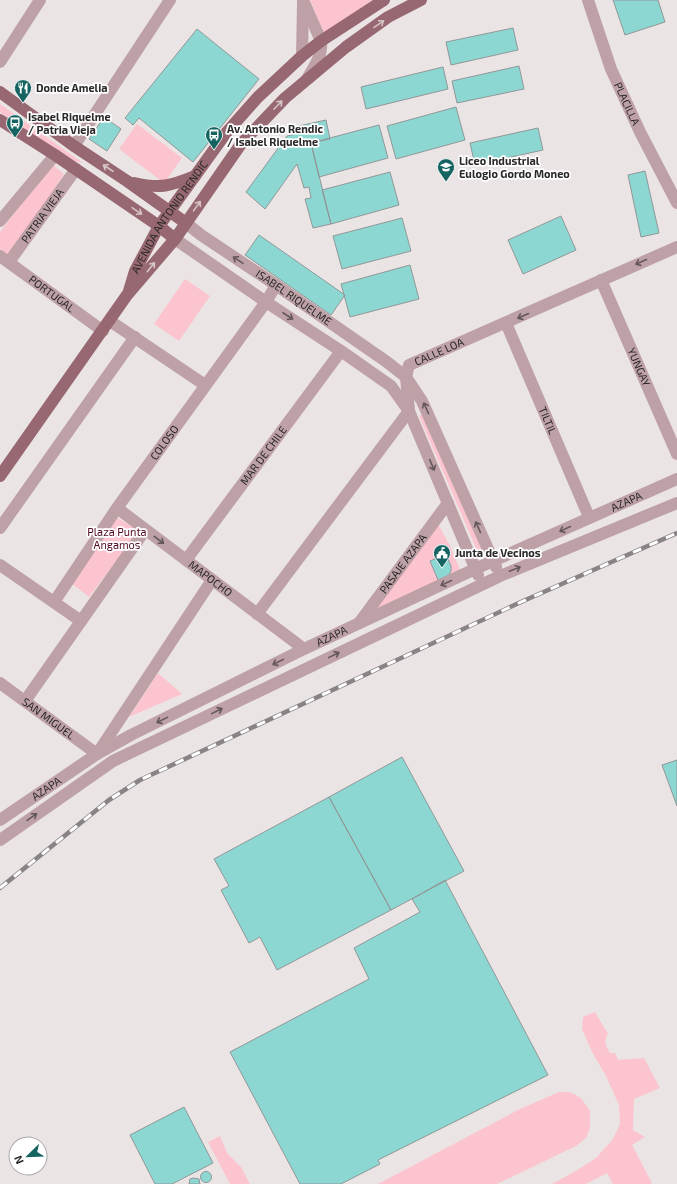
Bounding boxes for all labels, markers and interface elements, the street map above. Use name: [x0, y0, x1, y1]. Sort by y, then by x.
one-way arrow: [373, 19, 384, 28]
restaurant icon: Donde Amelia: [13, 78, 33, 103]
street label: PLACILLA: [612, 80, 643, 127]
place label: Donde Amelia: [36, 81, 108, 94]
one-way arrow: [273, 100, 283, 110]
place label: Isabel Riquelme / Patria Vieja: [28, 110, 111, 137]
bus stop icon: Isabel Riquelme / Patria Vieja: [5, 113, 25, 138]
place label: Av. Antonio Rendic / Isabel Riquelme: [227, 122, 323, 148]
bus stop icon: Av. Antonio Rendic / Isabel Riquelme: [204, 125, 224, 150]
place label: Liceo Industrial Eulogio Gordo Moneo: [459, 154, 570, 180]
school or university icon: Liceo Industrial Eulogio Gordo Moneo: [436, 157, 456, 182]
street label: AVENIDA ANTONIO RENDIC: [128, 158, 210, 275]
one-way arrow: [102, 164, 114, 172]
street label: PATRIA VIEJA: [18, 186, 66, 245]
one-way arrow: [193, 201, 201, 212]
one-way arrow: [131, 207, 142, 215]
one-way arrow: [233, 256, 244, 264]
one-way arrow: [636, 259, 648, 267]
one-way arrow: [147, 262, 156, 273]
street label: ISABEL RIQUELME: [254, 267, 334, 328]
street label: PORTUGAL: [26, 272, 78, 315]
one-way arrow: [282, 312, 293, 320]
one-way arrow: [517, 313, 529, 320]
street label: CALLE LOA: [412, 335, 466, 368]
street label: YUNGAY: [625, 346, 654, 389]
one-way arrow: [421, 403, 429, 415]
street label: TILTIL: [537, 404, 560, 436]
street label: COLOSO: [147, 422, 181, 462]
street label: MAR DE CHILE: [237, 423, 289, 487]
one-way arrow: [428, 459, 436, 471]
street label: AZAPA: [609, 488, 644, 514]
one-way arrow: [474, 522, 481, 534]
park label: Plaza Punta Angamos: [87, 525, 147, 551]
one-way arrow: [559, 526, 571, 533]
street label: PASAJE AZAPA: [376, 531, 429, 596]
one-way arrow: [153, 536, 164, 545]
public building icon: Junta de Vecinos: [432, 543, 452, 568]
place label: Junta de Vecinos: [455, 546, 541, 559]
street label: MAPOCHO: [186, 557, 235, 599]
one-way arrow: [508, 565, 520, 573]
one-way arrow: [441, 580, 453, 587]
street label: AZAPA: [314, 623, 349, 648]
one-way arrow: [328, 651, 340, 658]
one-way arrow: [273, 659, 285, 666]
street label: SAN MIGUEL: [20, 695, 78, 742]
one-way arrow: [210, 707, 222, 714]
one-way arrow: [156, 717, 168, 724]
street label: AZAPA: [29, 773, 63, 803]
one-way arrow: [26, 813, 37, 821]
north arrow: [8, 1136, 48, 1176]
text: N: [11, 1154, 26, 1166]

